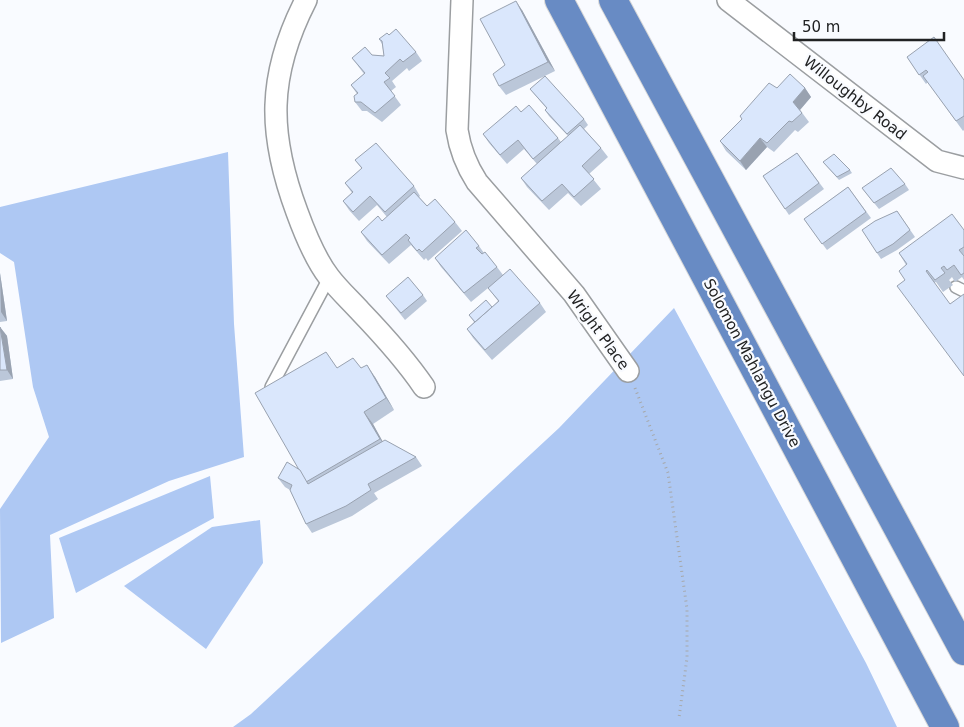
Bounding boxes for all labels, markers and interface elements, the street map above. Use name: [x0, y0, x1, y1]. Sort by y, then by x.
scale bar: [794, 10, 944, 42]
text: 50 m: [802, 18, 840, 36]
street label: Willoughby Road: [800, 52, 910, 144]
street label: Solomon Mahlangu Drive: [700, 276, 804, 450]
street label: Wright Place: [563, 287, 633, 373]

